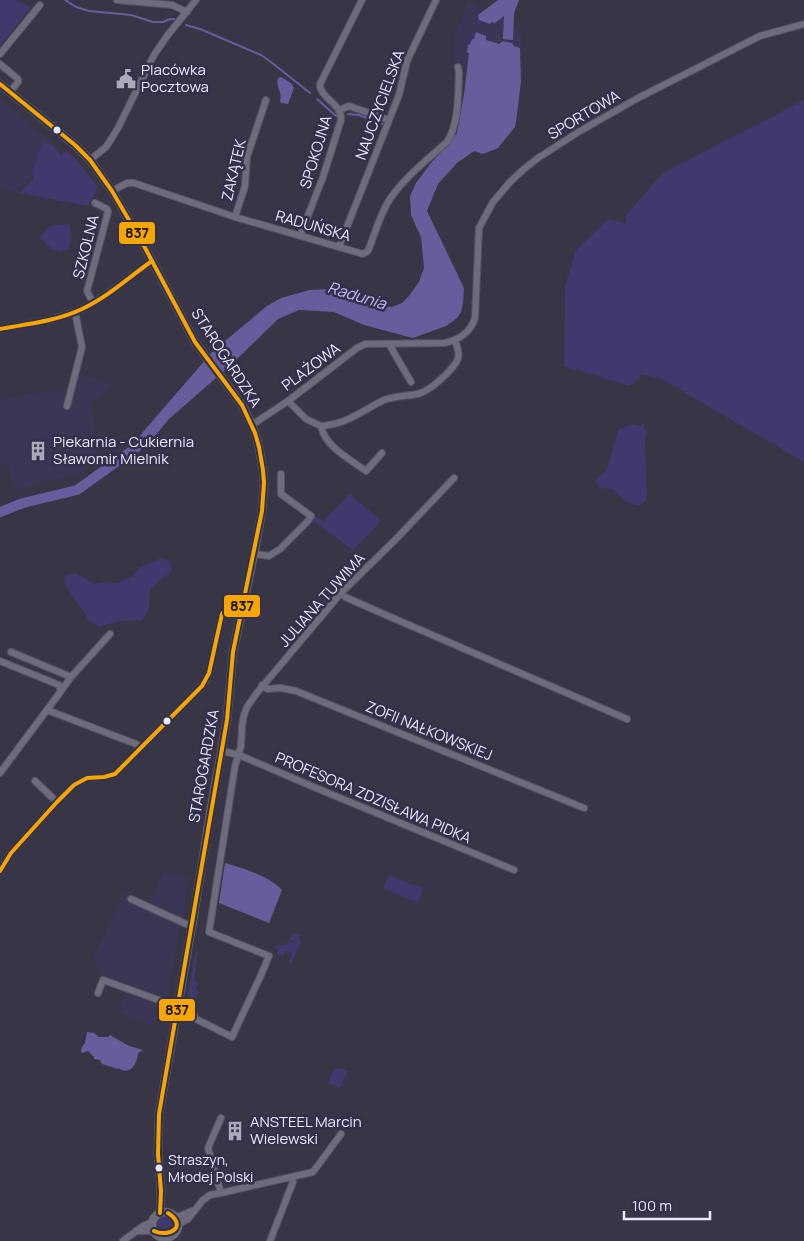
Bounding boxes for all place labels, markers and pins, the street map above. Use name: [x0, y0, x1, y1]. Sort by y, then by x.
place label: Placówka Pocztowa: [141, 59, 209, 97]
public building icon: Placówka Pocztowa: [115, 68, 137, 90]
unlabelled marker: [52, 125, 62, 135]
place label: Piekarnia - Cukiernia Sławomir Mielnik: [53, 431, 194, 469]
building icon: Piekarnia - Cukiernia Sławomir Mielnik: [27, 440, 49, 462]
unlabelled marker: [162, 716, 172, 726]
place label: ANSTEEL Marcin Wielewski: [250, 1111, 362, 1149]
building icon: ANSTEEL Marcin Wielewski: [224, 1120, 246, 1142]
place label: Straszyn, Młodej Polski: [168, 1150, 253, 1186]
marker: Straszyn, Młodej Polski: [154, 1163, 164, 1173]

